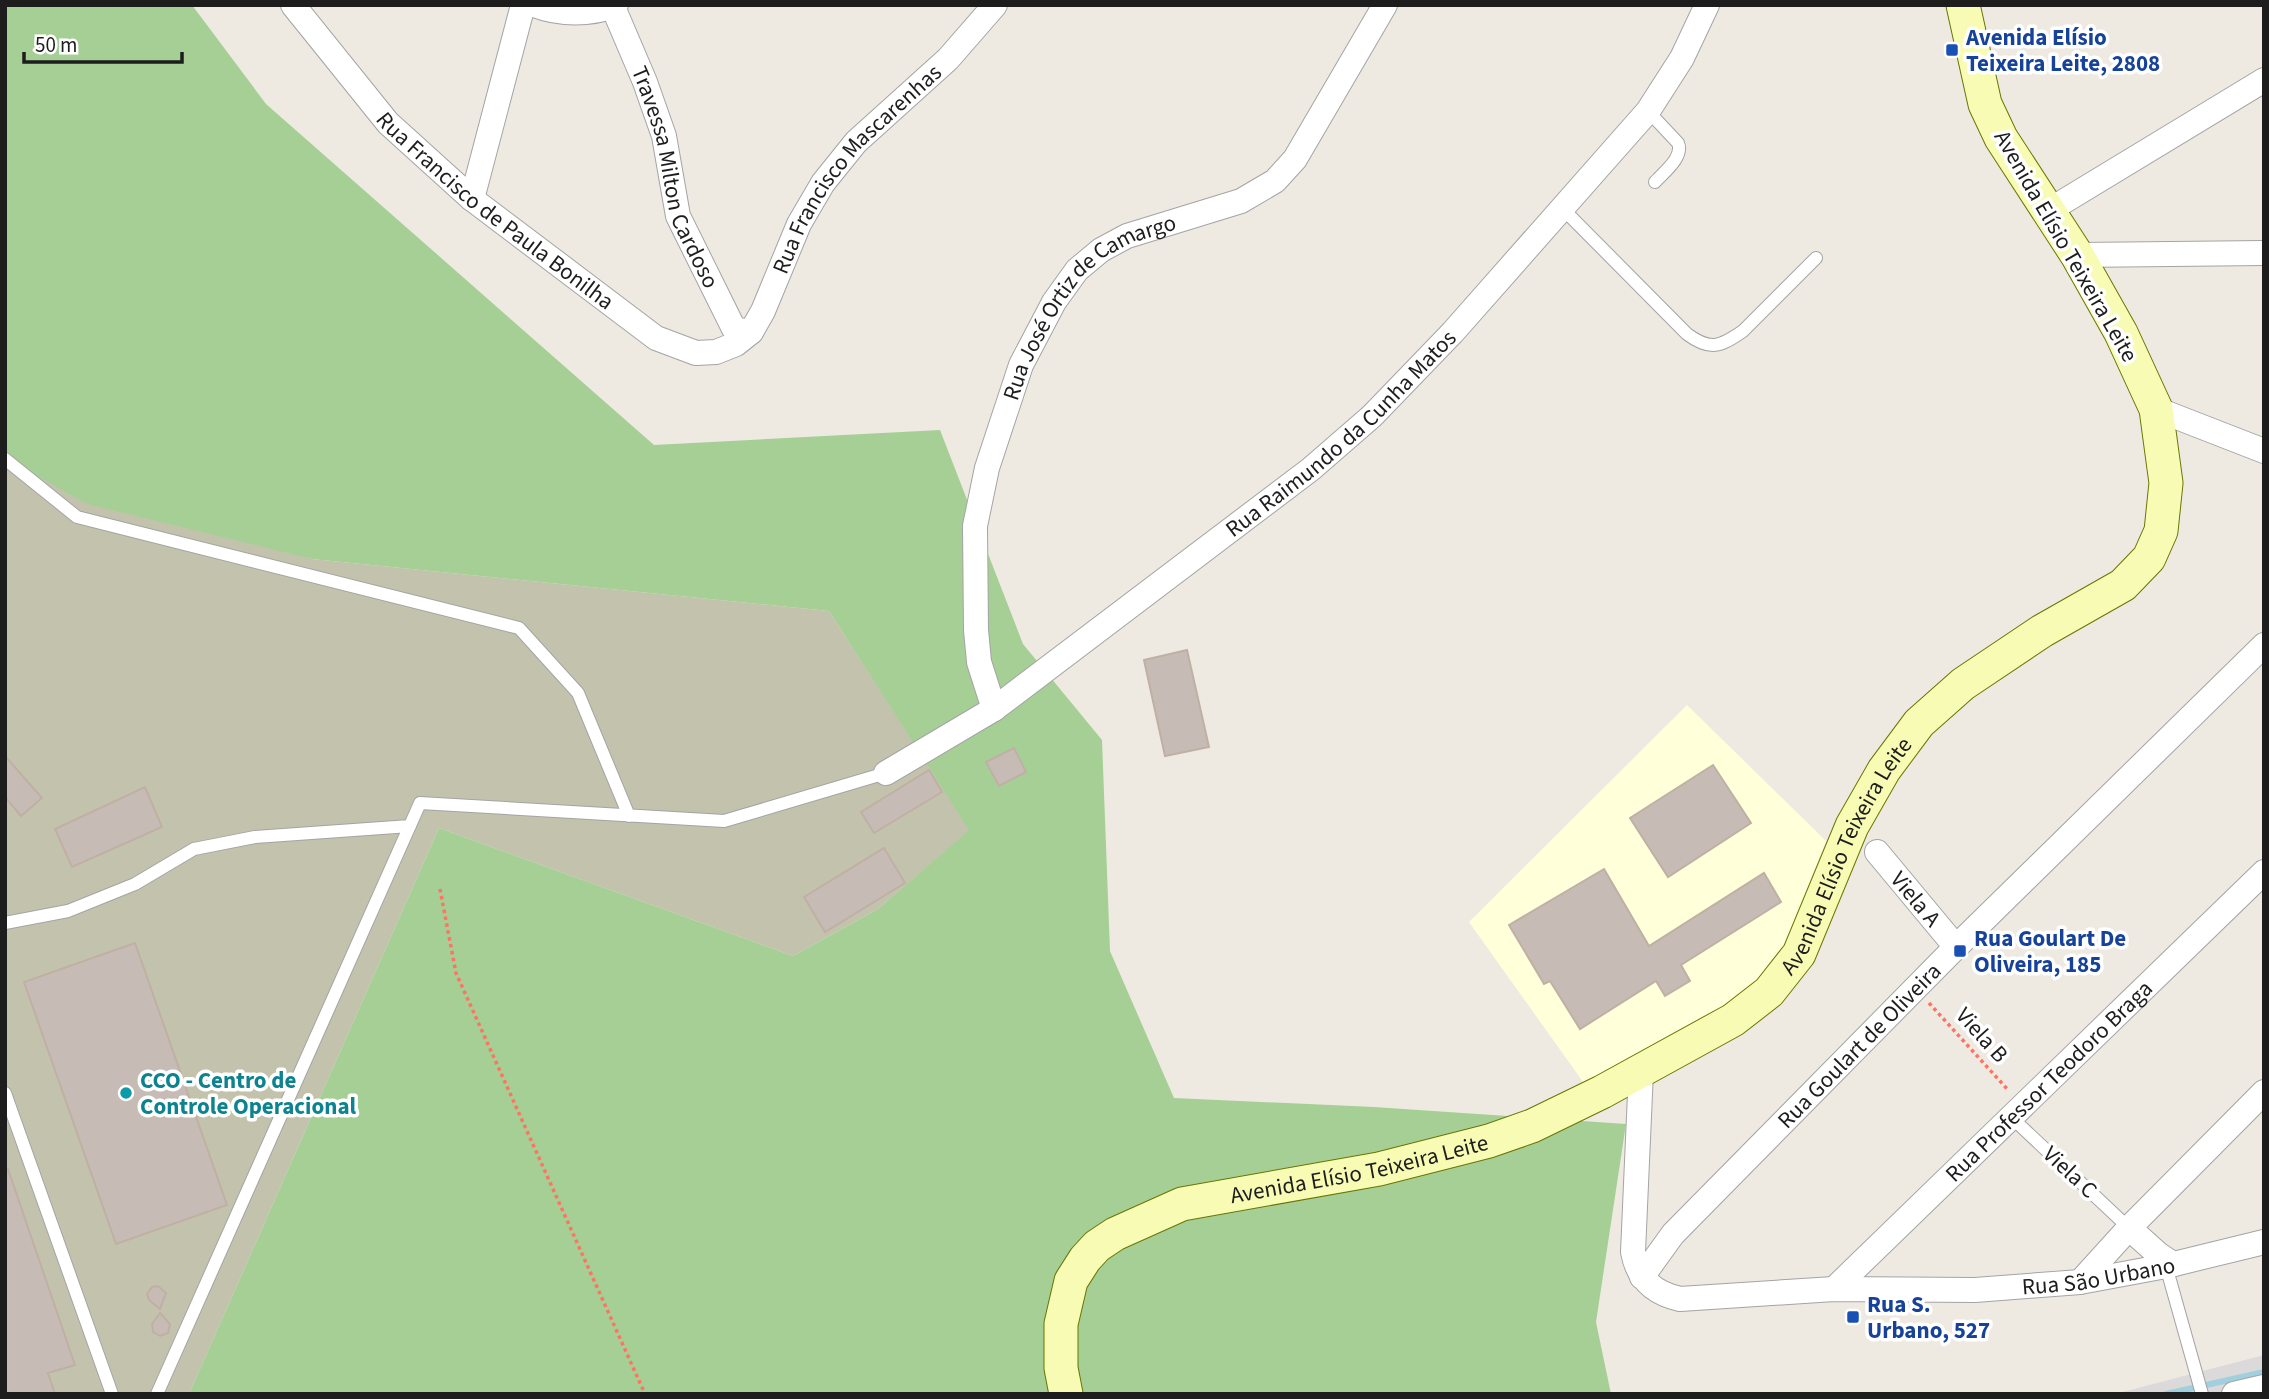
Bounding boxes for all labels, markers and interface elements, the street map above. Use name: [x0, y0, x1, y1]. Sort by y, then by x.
scale bar: [24, 21, 182, 65]
place label: Avenida Elísio Teixeira Leite, 2808: [1965, 21, 2160, 80]
text: 50 m: [35, 30, 77, 60]
marker: Avenida Elísio Teixeira Leite, 2808: [1944, 42, 1960, 58]
street label: Rua Francisco Mascarenhas: [764, 56, 949, 279]
street label: Travessa Milton Cardoso: [624, 61, 728, 294]
street label: Rua Francisco de Paula Bonilha: [368, 104, 621, 317]
street label: Avenida Elísio Teixeira Leite: [1986, 124, 2146, 368]
street label: Rua José Ortiz de Camargo: [994, 205, 1180, 404]
street label: Rua Raimundo da Cunha Matos: [1218, 322, 1464, 545]
street label: Avenida Elísio Teixeira Leite: [1772, 730, 1920, 982]
street label: Viela A: [1883, 864, 1949, 934]
place label: Rua Goulart De Oliveira, 185: [1974, 922, 2126, 981]
marker: Rua Goulart De Oliveira, 185: [1952, 943, 1968, 959]
street label: Rua Goulart de Oliveira: [1770, 955, 1948, 1136]
street label: Rua Professor Teodoro Braga: [1938, 972, 2160, 1189]
street label: Viela B: [1948, 1000, 2016, 1070]
place label: CCO - Centro de Controle Operacional: [140, 1064, 357, 1123]
marker: CCO - Centro de Controle Operacional: [118, 1085, 134, 1101]
street label: Avenida Elísio Teixeira Leite: [1227, 1125, 1492, 1212]
street label: Viela C: [2035, 1138, 2105, 1206]
street label: Rua São Urbano: [2021, 1248, 2178, 1303]
place label: Rua S. Urbano, 527: [1867, 1288, 1990, 1347]
marker: Rua S. Urbano, 527: [1845, 1309, 1861, 1325]

